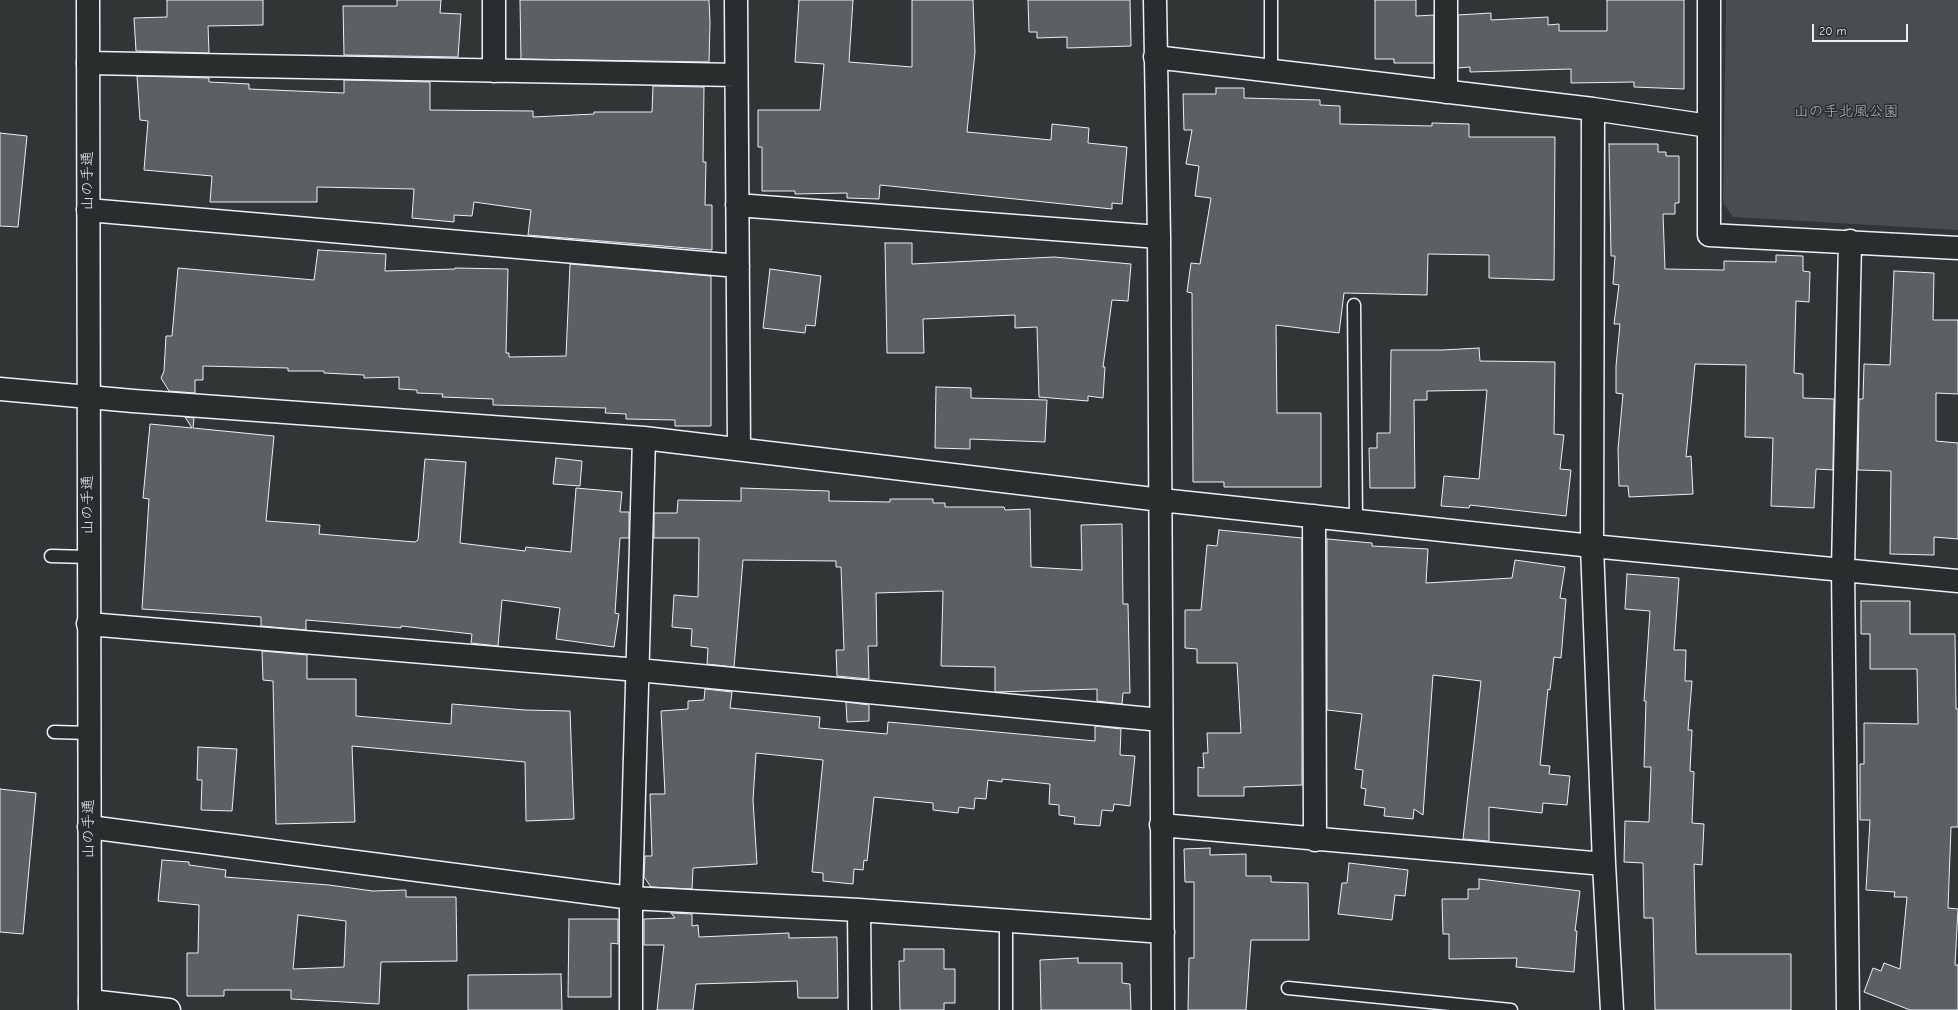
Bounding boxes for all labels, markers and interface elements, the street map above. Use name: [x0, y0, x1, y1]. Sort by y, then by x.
scale bar: [1814, 16, 1910, 42]
text: 20 m: [1819, 24, 1847, 38]
park label: 山の手北風公園: [1794, 103, 1898, 121]
street label: 山の手通: [79, 151, 97, 211]
street label: 山の手通: [79, 475, 97, 535]
street label: 山の手通: [80, 799, 98, 859]

